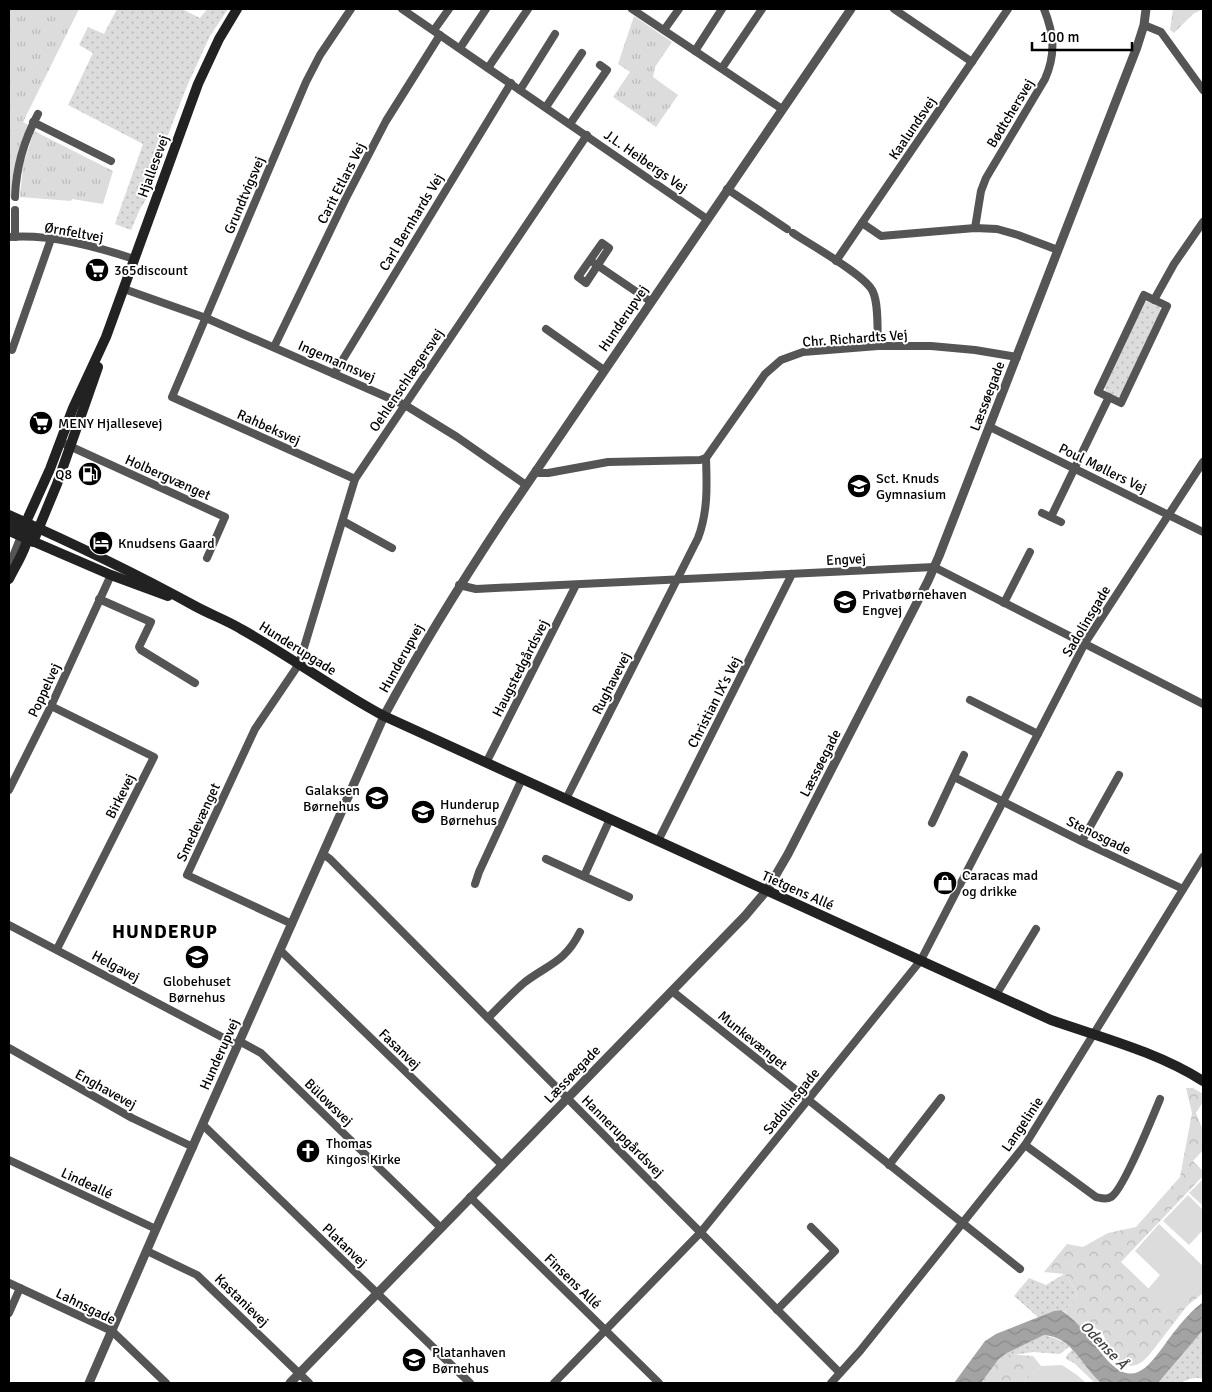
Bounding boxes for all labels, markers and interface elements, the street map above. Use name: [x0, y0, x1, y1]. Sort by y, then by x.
scale bar: [1032, 20, 1132, 52]
text: 100 m: [1040, 28, 1080, 46]
street label: Bødtchersvej: [983, 76, 1038, 151]
street label: Kaalundsvej: [885, 94, 940, 163]
street label: J.L. Heibergs Vej: [601, 126, 691, 196]
street label: Hjallesevej: [134, 133, 173, 200]
street label: Carit Etlars Vej: [314, 140, 369, 227]
street label: Grundtvigsvej: [221, 154, 268, 236]
street label: Carl Bernhards Vej: [376, 170, 447, 274]
street label: Ørnfeltvej: [43, 219, 105, 246]
supermarket icon: 365discount: [84, 257, 110, 283]
place label: 365discount: [114, 262, 188, 279]
street label: Hunderupvej: [595, 282, 652, 355]
street label: Oehlenschlægersvej: [366, 326, 447, 435]
street label: Chr. Richardts Vej: [802, 326, 908, 351]
street label: Ingemannsvej: [295, 337, 378, 386]
street label: Læssøegade: [966, 359, 1009, 434]
street label: Rahbeksvej: [234, 406, 303, 449]
supermarket icon: MENY Hjallesevej: [28, 410, 54, 436]
place label: MENY Hjallesevej: [58, 415, 162, 432]
street label: Poul Møllers Vej: [1056, 440, 1150, 497]
street label: Holbergvænget: [122, 451, 213, 504]
fuel station icon: Q8: [77, 461, 103, 487]
place label: Q8: [55, 466, 72, 483]
place label: Sct. Knuds Gymnasium: [876, 470, 946, 503]
school or university icon: Sct. Knuds Gymnasium: [846, 473, 872, 499]
hotel icon: Knudsens Gaard: [88, 530, 114, 556]
place label: Knudsens Gaard: [118, 535, 215, 552]
street label: Engvej: [826, 550, 866, 569]
street label: Sadolinsgade: [1059, 583, 1114, 660]
place label: Privatbørnehaven Engvej: [862, 586, 967, 619]
school or university icon: Privatbørnehaven Engvej: [832, 589, 858, 615]
street label: Haugstedgårdsvej: [489, 617, 552, 720]
street label: Hunderupgade: [256, 618, 340, 679]
street label: Hunderupvej: [375, 621, 427, 696]
street label: Rughavevej: [588, 649, 634, 717]
street label: Christian IX's Vej: [684, 654, 745, 751]
street label: Poppelvej: [25, 660, 64, 720]
street label: Læssøegade: [796, 727, 845, 800]
street label: Birkevej: [102, 771, 139, 822]
street label: Smedevænget: [173, 780, 224, 864]
place label: Galaksen Børnehus: [303, 782, 360, 815]
school or university icon: Galaksen Børnehus: [364, 785, 390, 811]
place label: Hunderup Børnehus: [440, 796, 499, 829]
school or university icon: Hunderup Børnehus: [410, 799, 436, 825]
street label: Stenosgade: [1064, 813, 1134, 858]
street label: Tietgens Allé: [759, 867, 836, 914]
place label: Caracas mad og drikke: [962, 867, 1038, 900]
shop icon: Caracas mad og drikke: [932, 870, 958, 896]
district label: HUNDERUP: [112, 920, 218, 944]
school or university icon: Globehuset Børnehus: [184, 944, 210, 970]
street label: Helgavej: [89, 947, 143, 986]
place label: Globehuset Børnehus: [163, 973, 231, 1006]
street label: Munkevænget: [715, 1007, 791, 1074]
street label: Hunderupvej: [196, 1016, 243, 1093]
street label: Fasanvej: [375, 1025, 424, 1073]
street label: Læssøegade: [541, 1042, 604, 1107]
street label: Sadolinsgade: [760, 1065, 823, 1138]
street label: Enghavevej: [72, 1066, 139, 1113]
street label: Bülowsvej: [301, 1075, 356, 1130]
street label: Hannerupgårdsvej: [578, 1092, 667, 1181]
street label: Langelinie: [998, 1094, 1047, 1155]
place label: Thomas Kingos Kirke: [326, 1135, 401, 1168]
church icon: Thomas Kingos Kirke: [295, 1138, 321, 1164]
street label: Lindeallé: [58, 1164, 115, 1203]
street label: Platanvej: [319, 1220, 371, 1271]
street label: Finsens Allé: [541, 1250, 604, 1313]
street label: Kastanievej: [211, 1270, 272, 1330]
street label: Lahnsgade: [53, 1285, 119, 1328]
water label: Odense Å: [1077, 1317, 1132, 1373]
place label: Platanhaven Børnehus: [432, 1344, 506, 1377]
school or university icon: Platanhaven Børnehus: [401, 1347, 427, 1373]

